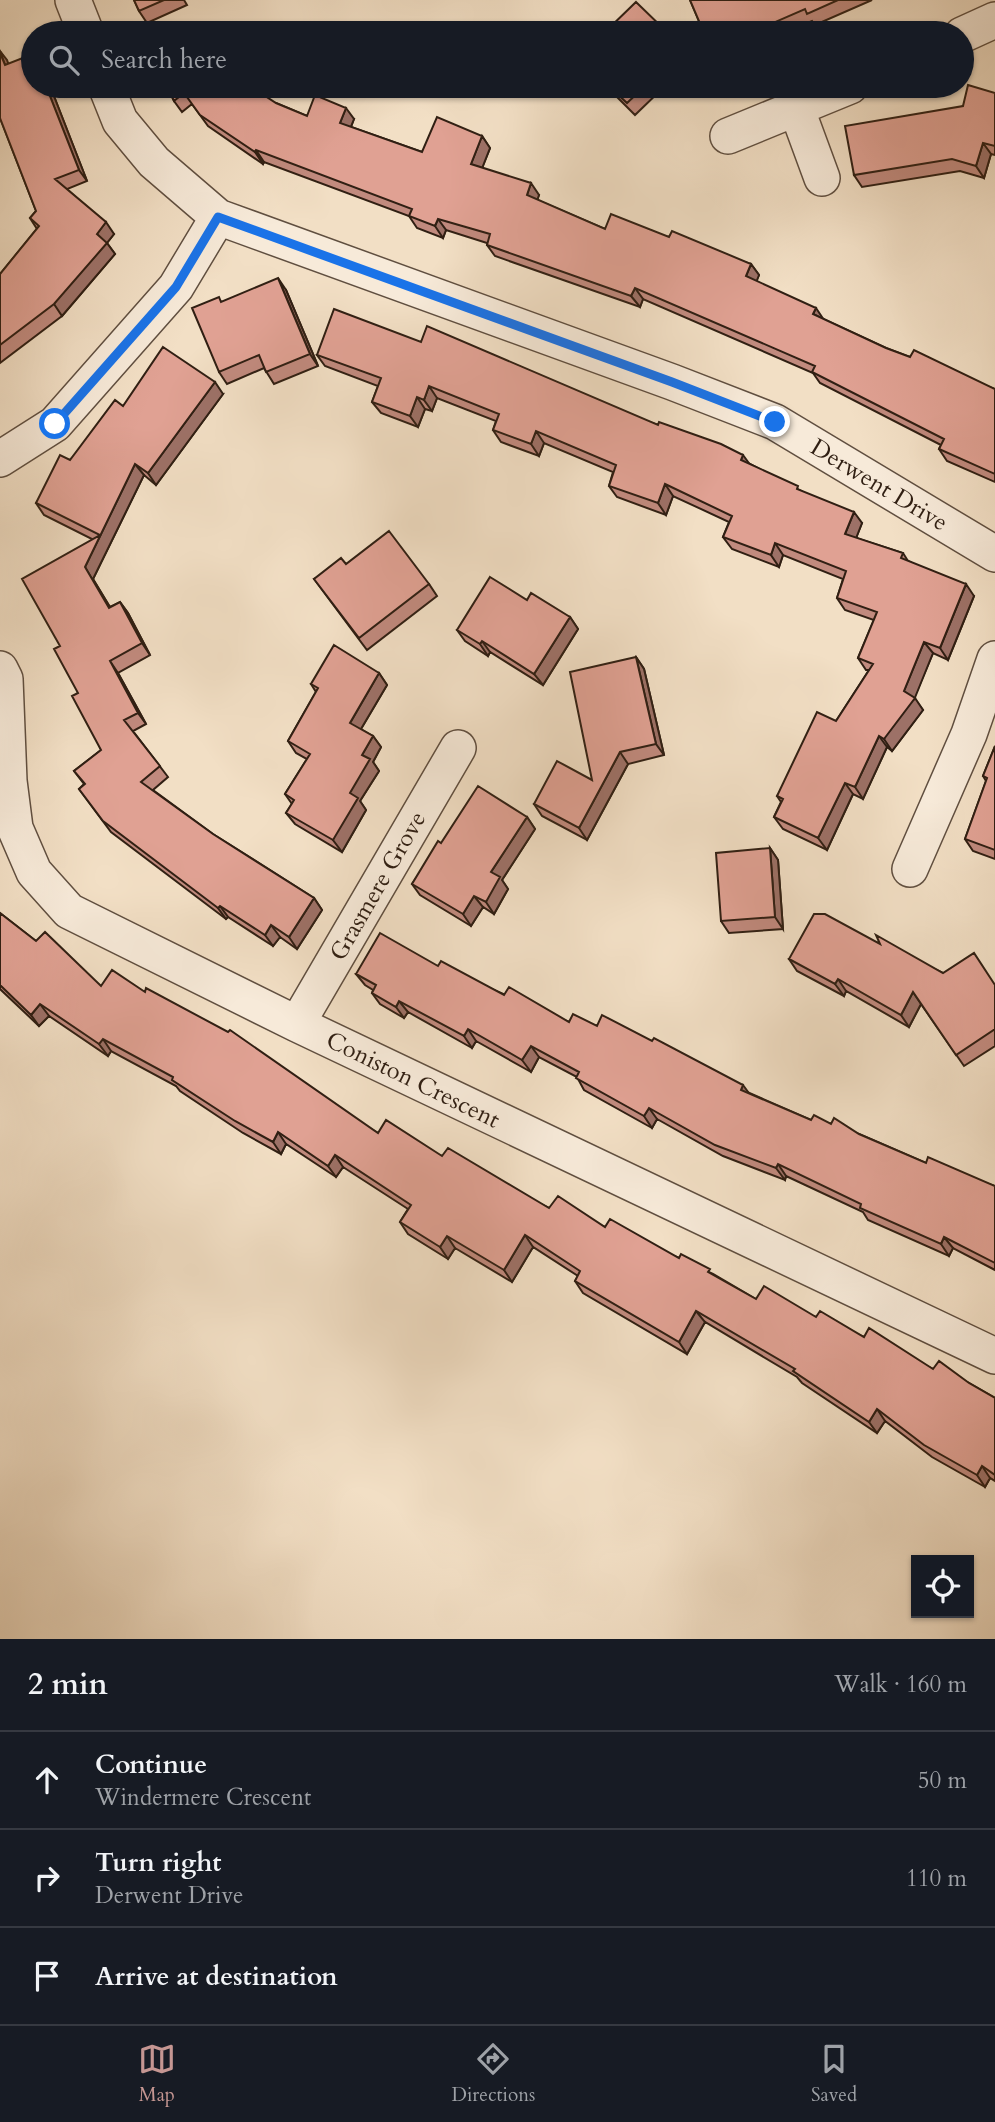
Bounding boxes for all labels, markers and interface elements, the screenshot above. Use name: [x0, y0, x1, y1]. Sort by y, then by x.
search box: [21, 21, 974, 98]
icon: search: [45, 41, 83, 79]
text: Search here: [101, 42, 227, 77]
route end: [759, 406, 790, 437]
route start: [39, 408, 70, 439]
street label: Derwent Drive: [804, 431, 954, 539]
street label: Grasmere Grove: [322, 805, 434, 967]
street label: Coniston Crescent: [321, 1024, 506, 1137]
map controls: [911, 1555, 974, 1618]
button: locate: [911, 1555, 974, 1618]
text: 2 min: [28, 1664, 108, 1705]
text: Walk · 160 m: [834, 1669, 967, 1700]
text: Continue: [95, 1747, 207, 1782]
icon: ahead: [28, 1761, 66, 1799]
text: 50 m: [918, 1765, 967, 1796]
text: Windermere Crescent: [95, 1782, 311, 1813]
text: Turn right: [95, 1845, 222, 1880]
icon: right: [28, 1859, 66, 1897]
text: 110 m: [906, 1863, 967, 1894]
text: Derwent Drive: [95, 1880, 244, 1911]
icon: arrive: [28, 1957, 66, 1995]
text: Arrive at destination: [95, 1959, 338, 1994]
tab: Map: [138, 2040, 176, 2108]
tab: Directions: [452, 2040, 535, 2108]
tab: Saved: [811, 2040, 857, 2108]

